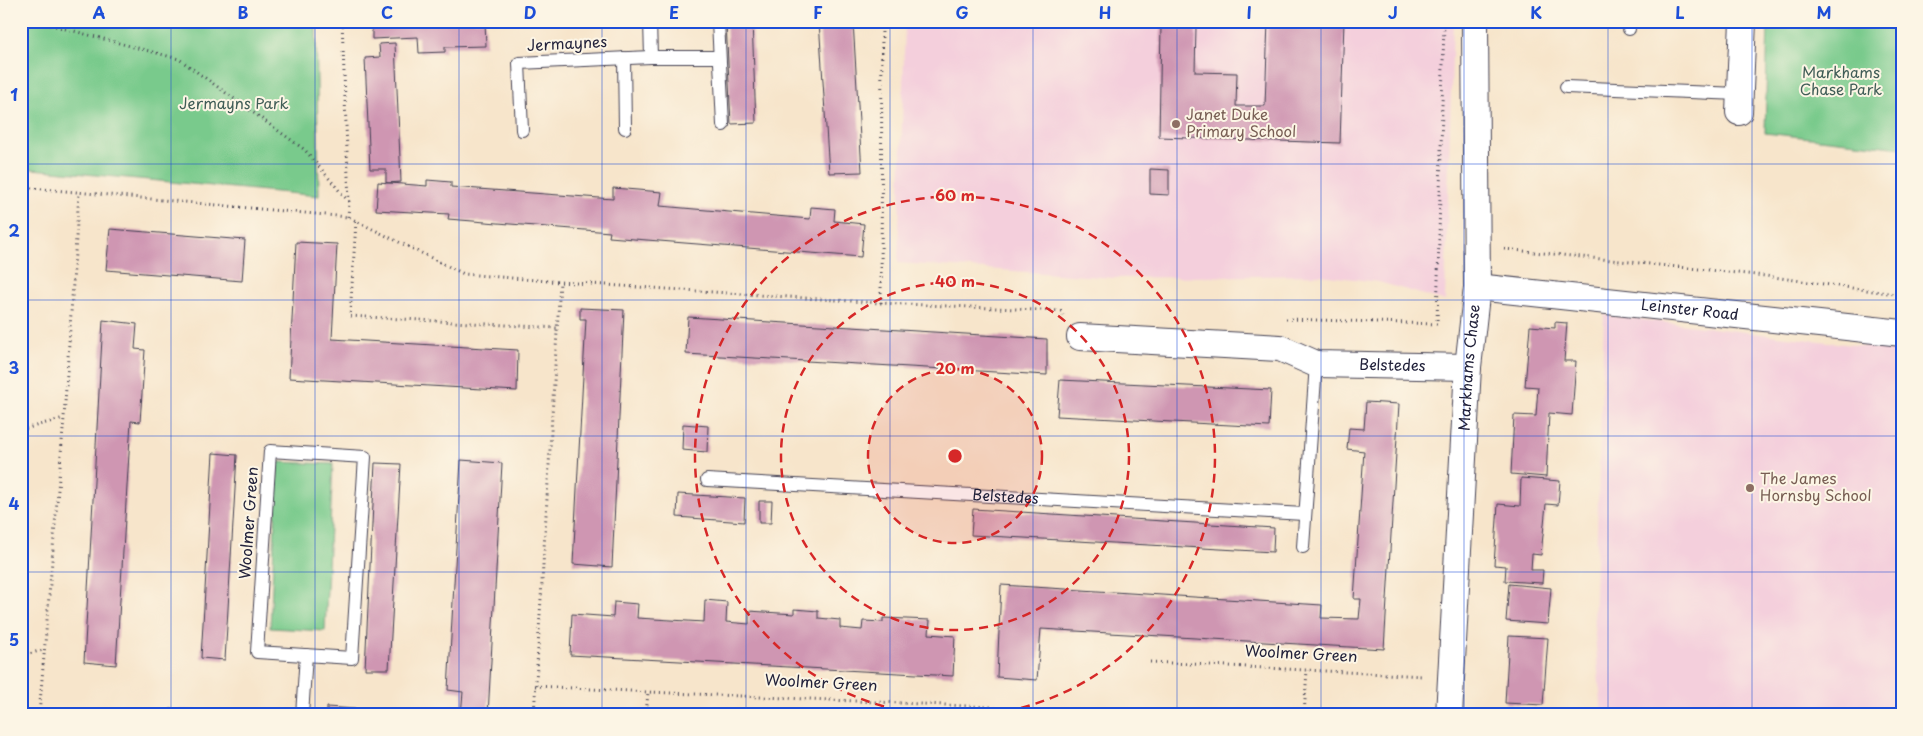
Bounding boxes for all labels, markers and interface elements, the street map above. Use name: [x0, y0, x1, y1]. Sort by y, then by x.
text: A: [93, 0, 106, 24]
text: B: [238, 0, 249, 24]
text: C: [381, 0, 393, 24]
text: D: [524, 0, 536, 24]
text: E: [669, 0, 679, 24]
text: F: [813, 0, 823, 24]
text: G: [955, 0, 969, 24]
text: H: [1099, 0, 1111, 24]
text: I: [1246, 0, 1252, 24]
text: J: [1388, 0, 1398, 24]
text: K: [1530, 0, 1542, 24]
text: L: [1675, 0, 1685, 24]
text: M: [1816, 0, 1832, 24]
street label: Jermaynes: [526, 29, 608, 56]
park label: Markhams Chase Park: [1800, 60, 1882, 100]
text: 1: [10, 82, 18, 106]
park label: Jermayns Park: [179, 91, 289, 114]
place label: Janet Duke Primary School: [1186, 102, 1296, 142]
marker: Janet Duke Primary School: [1170, 118, 1182, 130]
text: 60 m: [935, 183, 975, 206]
text: 2: [8, 218, 20, 242]
text: 40 m: [935, 269, 975, 292]
street label: Leinster Road: [1640, 292, 1740, 325]
street label: Markhams Chase: [1452, 303, 1485, 431]
street label: Belstedes: [1359, 352, 1426, 376]
text: 3: [9, 355, 19, 379]
text: 20 m: [936, 356, 974, 379]
centre of rings: [946, 447, 964, 465]
street label: Woolmer Green: [232, 466, 263, 580]
place label: The James Hornsby School: [1760, 466, 1872, 506]
street label: Belstedes: [972, 482, 1040, 509]
marker: The James Hornsby School: [1744, 482, 1756, 494]
text: 4: [9, 491, 20, 515]
text: 5: [9, 627, 19, 651]
street label: Woolmer Green: [1244, 638, 1358, 667]
street label: Woolmer Green: [764, 667, 878, 696]

